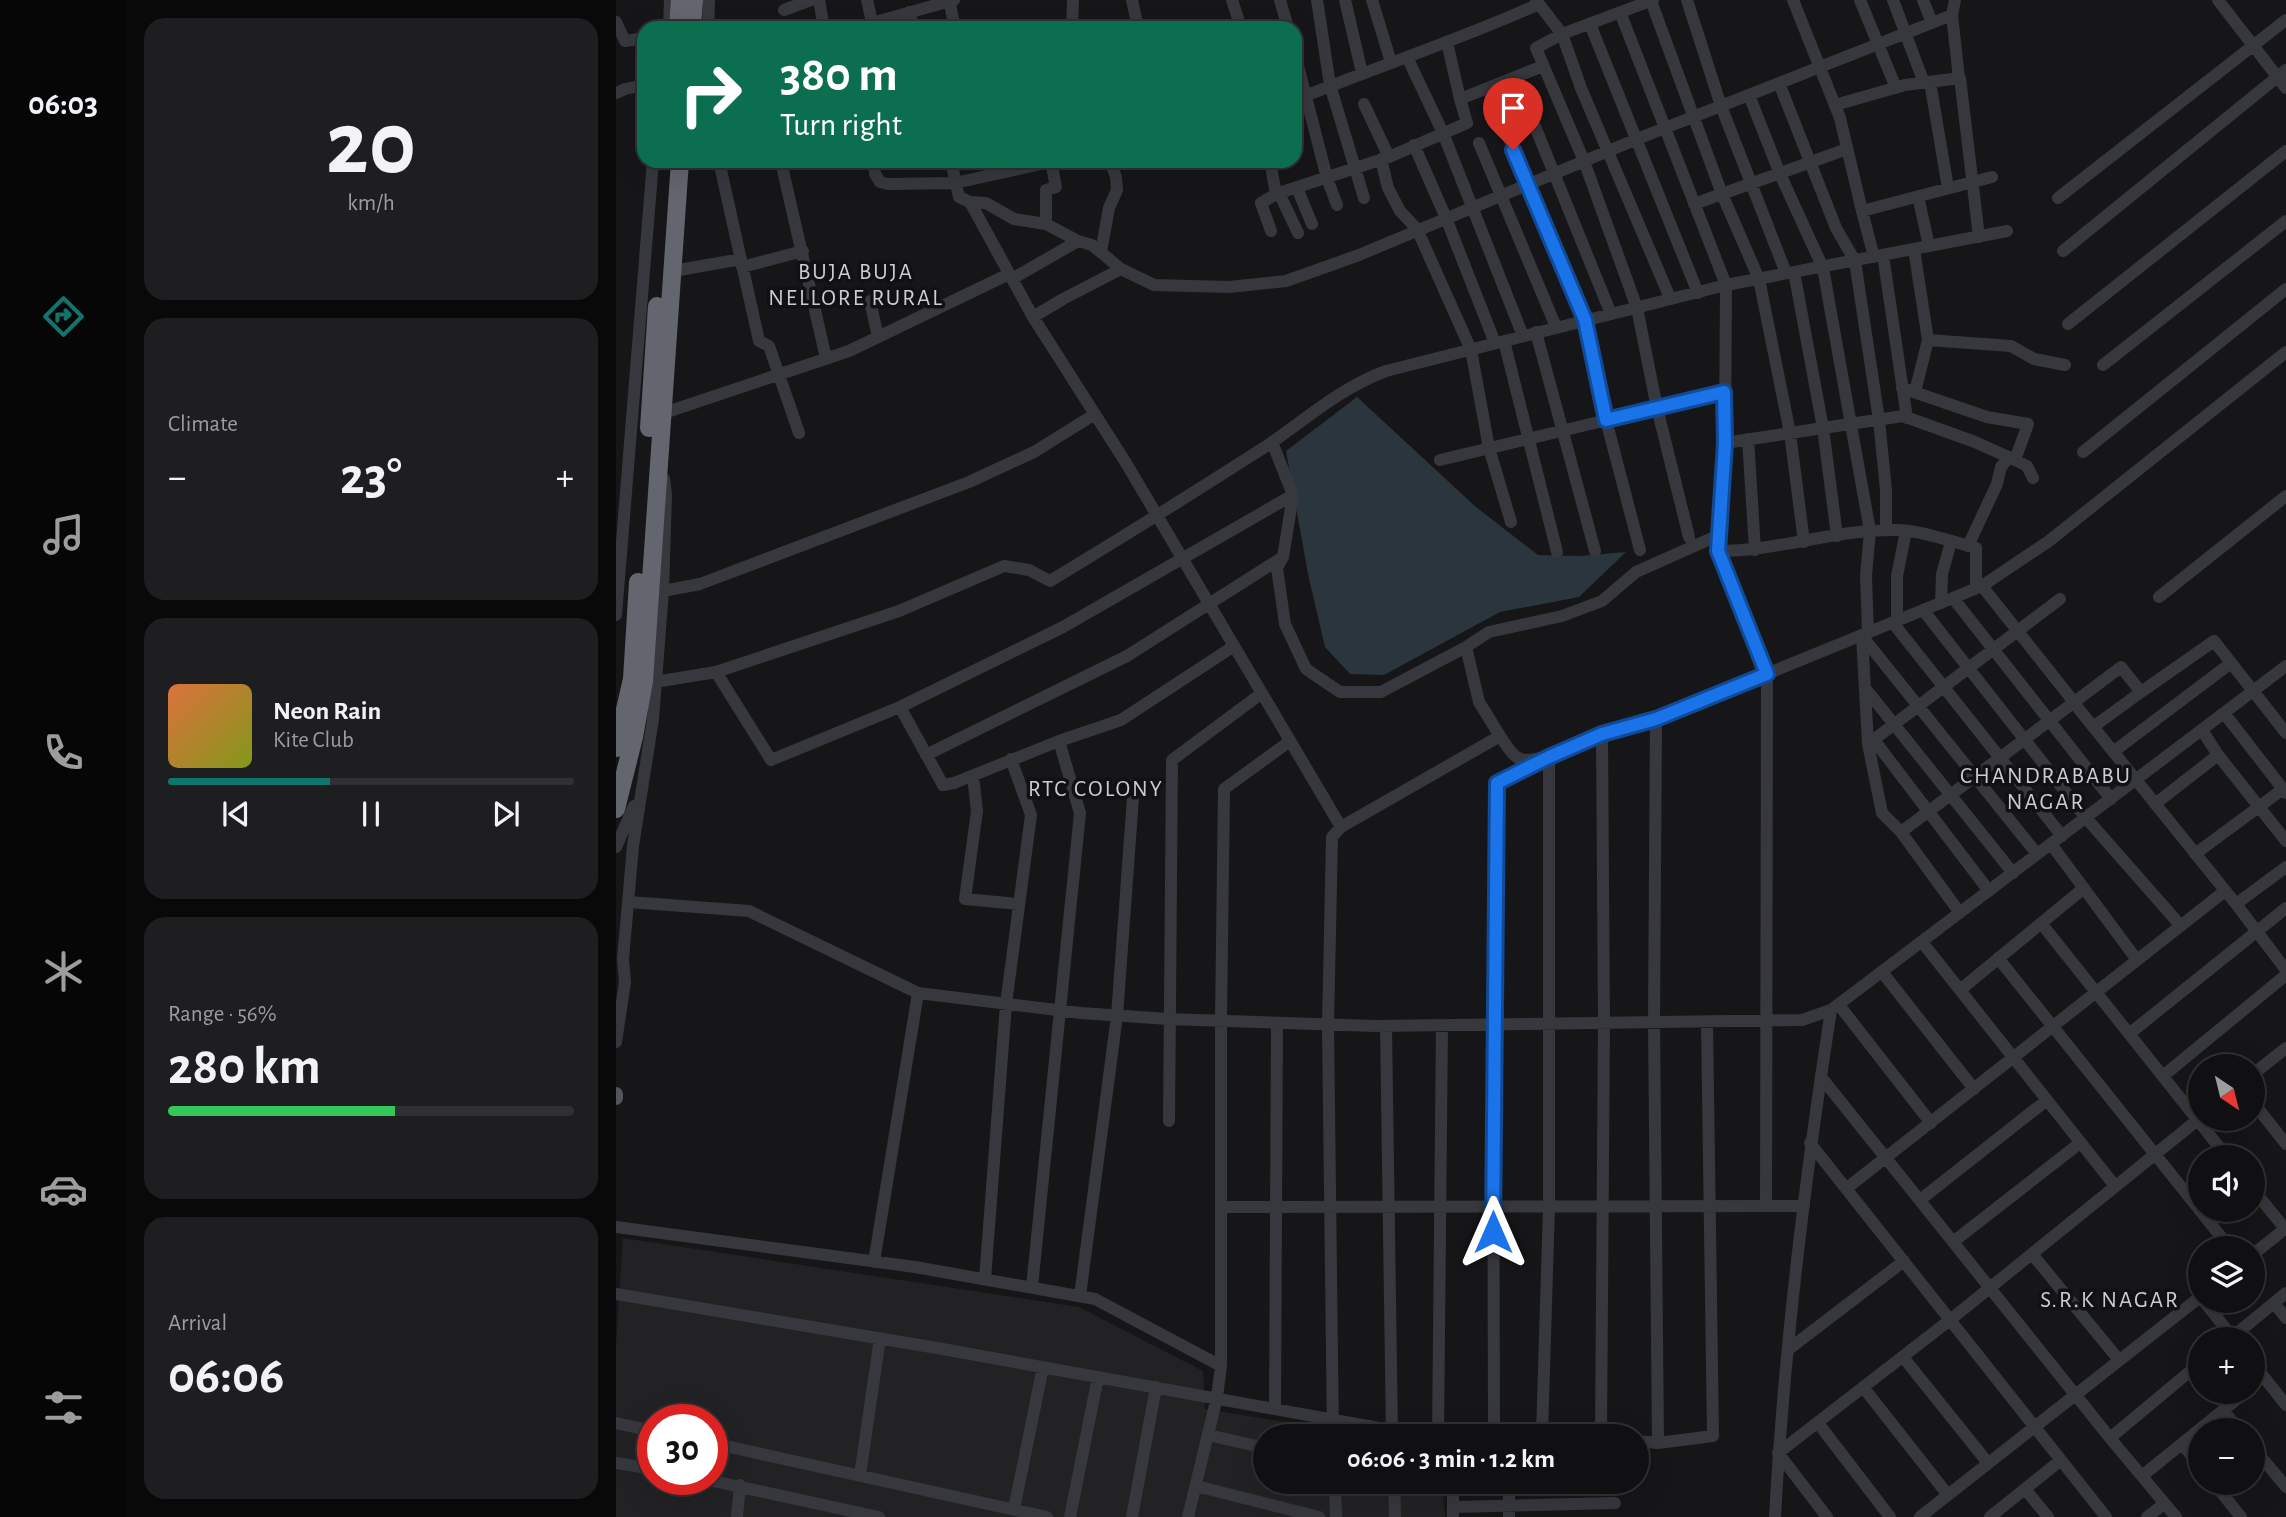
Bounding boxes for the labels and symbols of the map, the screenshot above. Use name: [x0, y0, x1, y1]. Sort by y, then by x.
pin: [1483, 78, 1543, 150]
district label: BUJA BUJA NELLORE RURAL: [768, 261, 944, 310]
district label: CHANDRABABU NAGAR: [1960, 765, 2132, 814]
district label: RTC COLONY: [1028, 778, 1164, 801]
north arrow: [2188, 1054, 2264, 1130]
position arrow: [1456, 1195, 1530, 1269]
district label: S.R.K NAGAR: [2040, 1289, 2180, 1312]
speed limit sign: 30: [637, 1404, 728, 1495]

